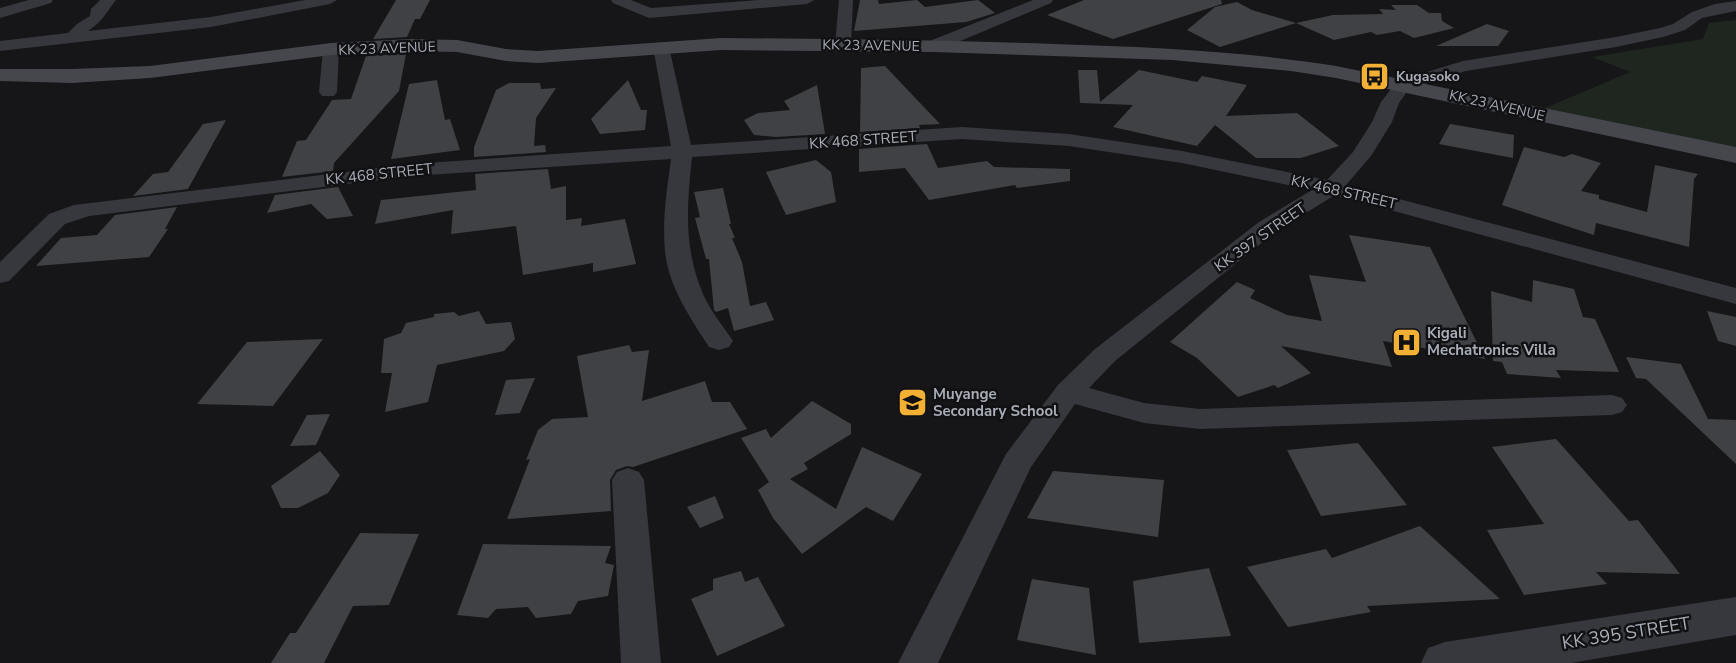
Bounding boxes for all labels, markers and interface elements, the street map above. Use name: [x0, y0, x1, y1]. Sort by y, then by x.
street label: KK 23 AVENUE: [822, 35, 920, 56]
street label: KK 23 AVENUE: [338, 37, 436, 60]
bus stop icon: Kugasoko: [1359, 60, 1391, 92]
place label: Kugasoko: [1396, 67, 1460, 86]
street label: KK 23 AVENUE: [1447, 85, 1547, 126]
street label: KK 468 STREET: [809, 126, 917, 154]
street label: KK 468 STREET: [324, 158, 434, 190]
street label: KK 468 STREET: [1289, 170, 1399, 214]
street label: KK 397 STREET: [1210, 198, 1310, 276]
place label: Kigali Mechatronics Villa: [1427, 323, 1556, 360]
hospital icon: Kigali Mechatronics Villa: [1390, 326, 1422, 358]
place label: Muyange Secondary School: [933, 384, 1058, 421]
school or university icon: Muyange Secondary School: [896, 387, 928, 419]
street label: KK 395 STREET: [1560, 611, 1692, 655]

